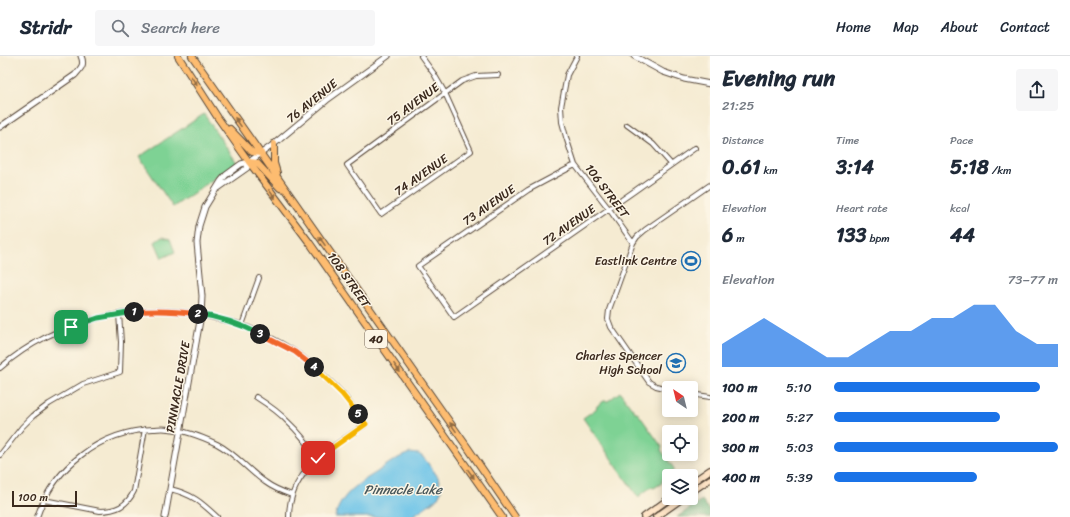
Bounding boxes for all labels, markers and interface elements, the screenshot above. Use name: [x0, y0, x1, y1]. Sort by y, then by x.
search box: [95, 10, 375, 46]
text: Stridr: [20, 11, 71, 44]
text: Search here: [141, 15, 220, 41]
text: Home: [836, 15, 871, 40]
text: Map: [893, 15, 919, 40]
text: About: [941, 15, 978, 40]
text: Contact: [1000, 15, 1050, 40]
icon: search: [109, 17, 131, 39]
text: Evening run: [722, 59, 835, 98]
button: share: [1016, 69, 1058, 111]
street label: 76 AVENUE: [281, 72, 344, 129]
one-way arrow: [191, 75, 198, 87]
street label: 75 AVENUE: [382, 76, 445, 131]
text: 21:25: [722, 94, 754, 117]
one-way arrow: [234, 116, 242, 127]
text: Distance: [722, 131, 764, 150]
text: Time: [836, 131, 859, 150]
text: Pace: [950, 131, 973, 150]
street label: 74 AVENUE: [389, 147, 454, 202]
text: 0.61: [722, 150, 761, 185]
text: 3:14: [836, 150, 874, 185]
text: 5:18: [950, 150, 989, 185]
street label: 106 STREET: [579, 159, 636, 224]
text: km: [761, 161, 778, 180]
text: /km: [989, 161, 1012, 180]
street label: 73 AVENUE: [458, 178, 521, 231]
one-way arrow: [268, 188, 276, 199]
street label: 72 AVENUE: [538, 198, 601, 252]
text: Elevation: [722, 199, 767, 218]
text: Heart rate: [836, 199, 888, 218]
text: kcal: [950, 199, 970, 218]
text: 6: [722, 218, 733, 253]
text: 133: [836, 218, 867, 253]
text: 44: [950, 218, 975, 253]
text: m: [733, 229, 745, 248]
text: bpm: [867, 229, 890, 248]
one-way arrow: [318, 235, 326, 246]
street label: 108 STREET: [322, 247, 377, 314]
place label: Eastlink Centre: [595, 250, 677, 272]
sports icon: Eastlink Centre: [680, 250, 702, 272]
text: Elevation: [722, 268, 775, 291]
text: 73–77 m: [1008, 268, 1058, 291]
pin: 1: [124, 302, 144, 322]
text: 1: [132, 302, 136, 321]
pin: 2: [188, 304, 208, 324]
text: 2: [195, 304, 201, 323]
pin: [54, 310, 88, 344]
icon: arrive: [60, 316, 82, 338]
pin: 3: [250, 324, 270, 344]
text: 3: [257, 324, 263, 343]
road number: 40: [365, 330, 387, 348]
street label: PINNACLE DRIVE: [159, 338, 197, 434]
place label: Charles Spencer High School: [576, 345, 663, 381]
school or university icon: Charles Spencer High School: [665, 352, 687, 374]
pin: 4: [304, 357, 324, 377]
text: 4: [311, 357, 317, 376]
one-way arrow: [393, 362, 401, 373]
text: 100 m: [722, 376, 757, 399]
text: 5:10: [786, 376, 812, 399]
north arrow: [662, 381, 698, 417]
map controls: [662, 381, 698, 505]
pin: 5: [348, 404, 368, 424]
text: 5: [355, 404, 361, 423]
text: 200 m: [722, 406, 759, 429]
text: 5:27: [786, 406, 813, 429]
one-way arrow: [449, 422, 457, 432]
button: locate: [662, 425, 698, 461]
text: 300 m: [722, 436, 759, 459]
text: 5:03: [786, 436, 813, 459]
pin: [301, 441, 335, 475]
icon: check: [307, 447, 329, 469]
text: 400 m: [722, 466, 760, 489]
text: 5:39: [786, 466, 813, 489]
one-way arrow: [467, 469, 475, 479]
button: layers: [662, 469, 698, 505]
water label: Pinnacle Lake: [364, 478, 443, 501]
text: 100 m: [18, 488, 48, 507]
scale bar: [12, 489, 77, 508]

